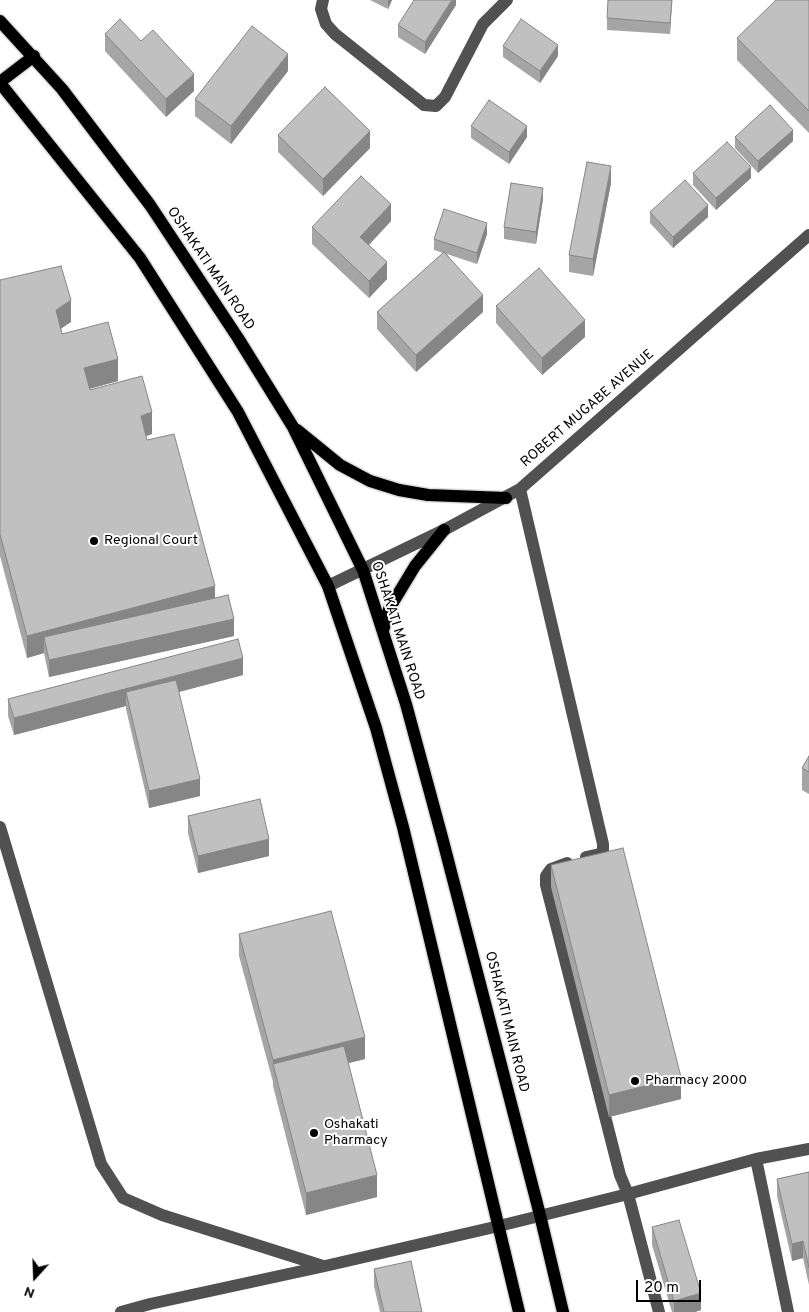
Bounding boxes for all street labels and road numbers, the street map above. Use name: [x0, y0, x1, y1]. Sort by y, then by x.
street label: OSHAKATI MAIN ROAD: [163, 204, 257, 334]
street label: ROBERT MUGABE AVENUE: [518, 347, 658, 471]
street label: OSHAKATI MAIN ROAD: [367, 560, 427, 702]
street label: OSHAKATI MAIN ROAD: [480, 950, 532, 1094]

